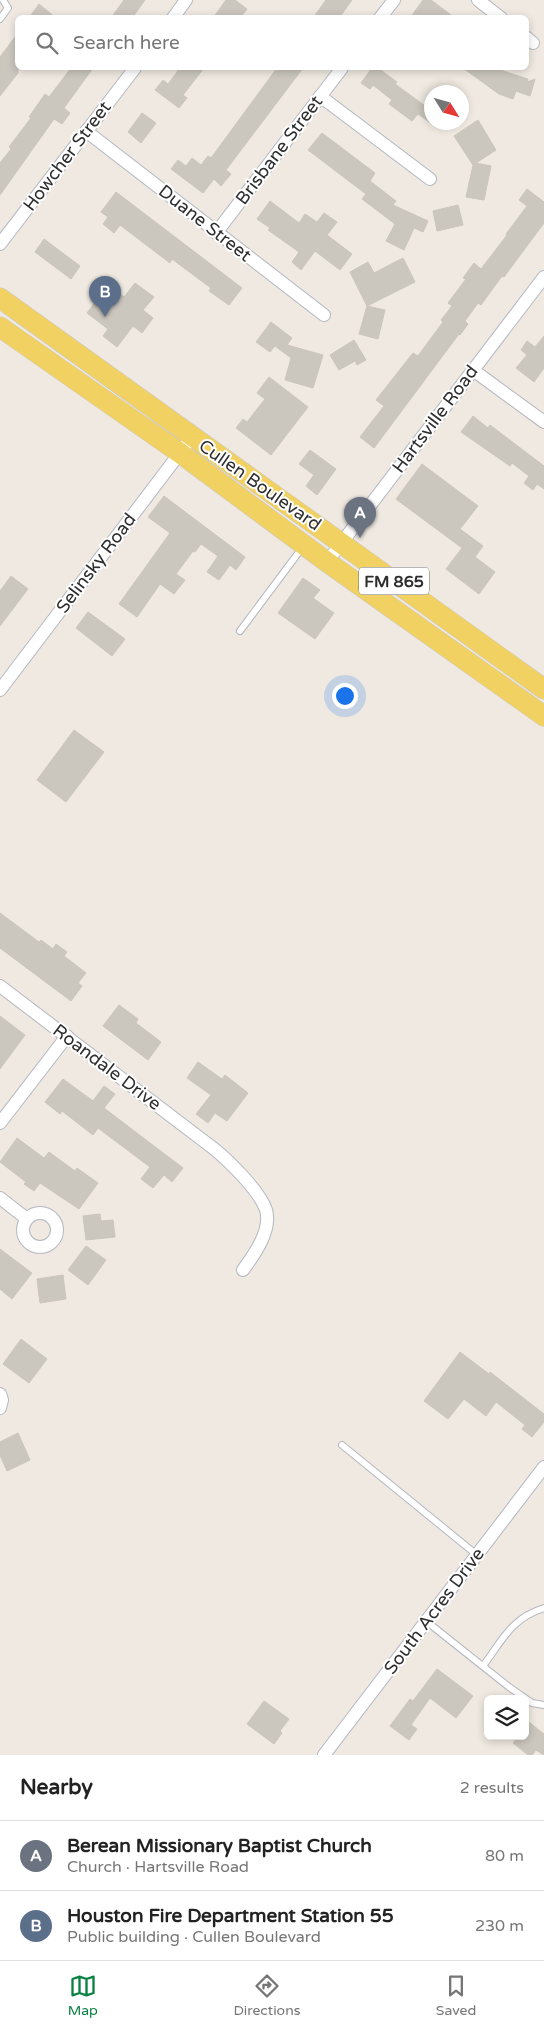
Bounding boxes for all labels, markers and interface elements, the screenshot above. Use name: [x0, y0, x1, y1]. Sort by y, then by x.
search box: [15, 15, 529, 70]
icon: search: [33, 29, 61, 57]
text: Search here: [73, 32, 180, 54]
north arrow: [424, 85, 469, 130]
street label: Brisbane Street: [231, 91, 327, 209]
street label: Howcher Street: [18, 97, 116, 215]
street label: Duane Street: [154, 180, 256, 266]
pin: B: [89, 276, 121, 317]
street label: Hartsville Road: [387, 361, 483, 477]
street label: Cullen Boulevard: [195, 435, 325, 535]
pin: A: [344, 497, 376, 538]
street label: Selinsky Road: [51, 509, 141, 617]
road number: FM 865: [359, 568, 429, 594]
your location: [332, 683, 358, 709]
street label: Roandale Drive: [48, 1019, 166, 1115]
street label: South Acres Drive: [379, 1543, 489, 1679]
map controls: [484, 1695, 529, 1740]
button: layers: [484, 1695, 529, 1740]
text: Nearby: [20, 1775, 93, 1800]
text: 2 results: [460, 1778, 524, 1798]
text: Berean Missionary Baptist Church: [67, 1835, 372, 1857]
text: A: [30, 1846, 42, 1866]
text: 80 m: [485, 1846, 524, 1866]
text: Church · Hartsville Road: [67, 1857, 249, 1877]
text: Houston Fire Department Station 55: [67, 1905, 394, 1927]
text: B: [30, 1916, 42, 1936]
text: 230 m: [475, 1916, 524, 1936]
text: Public building · Cullen Boulevard: [67, 1927, 321, 1947]
tab: Map: [68, 1972, 98, 2019]
tab: Directions: [233, 1972, 300, 2019]
tab: Saved: [436, 1972, 476, 2019]

